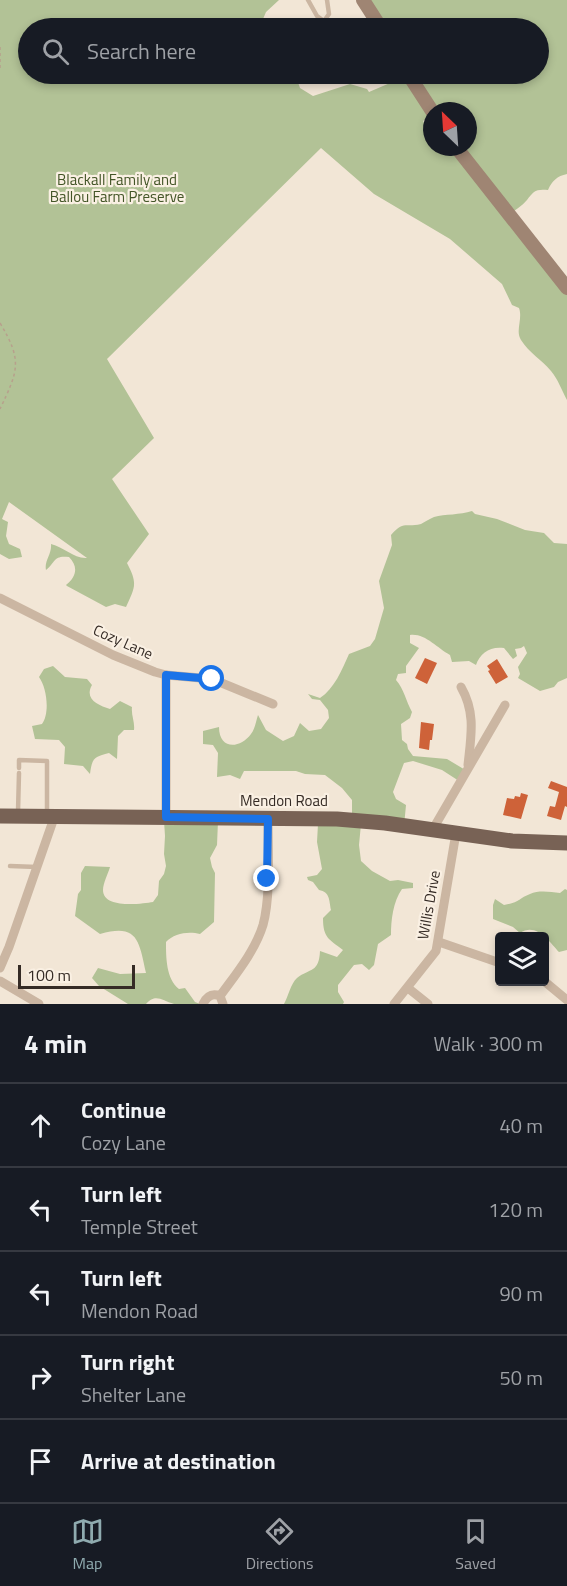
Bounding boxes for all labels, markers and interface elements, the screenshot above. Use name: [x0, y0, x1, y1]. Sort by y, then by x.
search box: [18, 18, 549, 84]
text: Search here: [87, 34, 196, 68]
icon: search: [39, 35, 72, 68]
north arrow: [423, 102, 477, 156]
park label: Blackall Family and Ballou Farm Preserve: [50, 168, 184, 208]
street label: Cozy Lane: [89, 618, 157, 665]
route start: [198, 665, 224, 691]
street label: Mendon Road: [240, 789, 328, 812]
route end: [253, 865, 279, 891]
street label: Willis Drive: [411, 869, 446, 941]
map controls: [495, 932, 549, 986]
button: layers: [495, 932, 549, 986]
scale bar: [18, 962, 135, 989]
text: 100 m: [27, 963, 71, 987]
text: 4 min: [24, 1024, 87, 1063]
text: Walk · 300 m: [434, 1028, 543, 1059]
text: Continue: [81, 1093, 166, 1127]
icon: ahead: [24, 1109, 57, 1142]
text: 40 m: [499, 1110, 543, 1141]
text: Cozy Lane: [81, 1127, 166, 1158]
text: Turn left: [81, 1177, 162, 1211]
icon: left: [24, 1193, 57, 1226]
text: 120 m: [488, 1194, 543, 1225]
text: Temple Street: [81, 1211, 198, 1242]
text: Turn left: [81, 1261, 162, 1295]
icon: left: [24, 1277, 57, 1310]
text: 90 m: [499, 1278, 543, 1309]
text: Mendon Road: [81, 1295, 198, 1326]
text: Turn right: [81, 1345, 175, 1379]
icon: right: [24, 1361, 57, 1394]
text: 50 m: [499, 1362, 543, 1393]
text: Shelter Lane: [81, 1379, 186, 1410]
text: Arrive at destination: [81, 1444, 276, 1478]
icon: arrive: [24, 1445, 57, 1478]
tab: Map: [71, 1515, 104, 1575]
tab: Directions: [246, 1515, 314, 1575]
tab: Saved: [455, 1515, 496, 1575]

